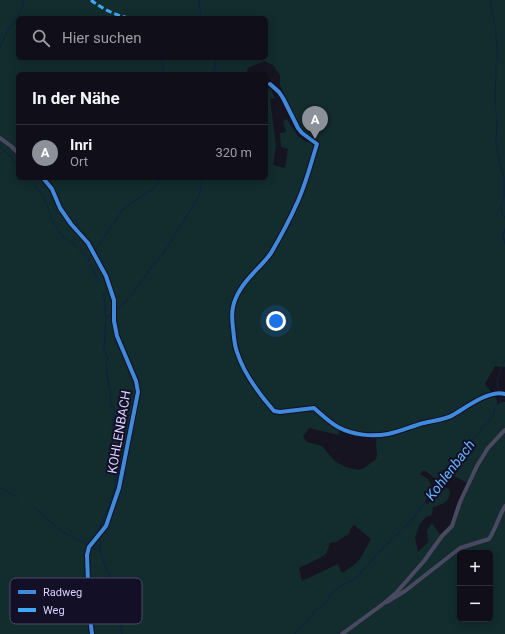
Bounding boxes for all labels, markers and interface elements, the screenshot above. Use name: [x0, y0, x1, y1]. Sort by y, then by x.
search box: [16, 16, 268, 60]
icon: search: [30, 27, 52, 49]
text: Hier suchen: [62, 29, 141, 47]
text: In der Nähe: [32, 88, 120, 108]
pin: A: [302, 106, 328, 139]
text: Inri: [70, 136, 92, 154]
text: A: [41, 145, 49, 160]
text: 320 m: [215, 145, 252, 160]
text: Ort: [70, 154, 88, 169]
your location: [266, 311, 286, 331]
street label: KOHLENBACH: [104, 389, 134, 475]
water label: Kohlenbach: [422, 437, 478, 503]
map controls: [457, 550, 493, 622]
button: +: [457, 550, 493, 586]
legend: [10, 578, 142, 624]
text: Radweg: [43, 586, 82, 599]
button: −: [457, 586, 493, 622]
text: Weg: [43, 604, 65, 617]

